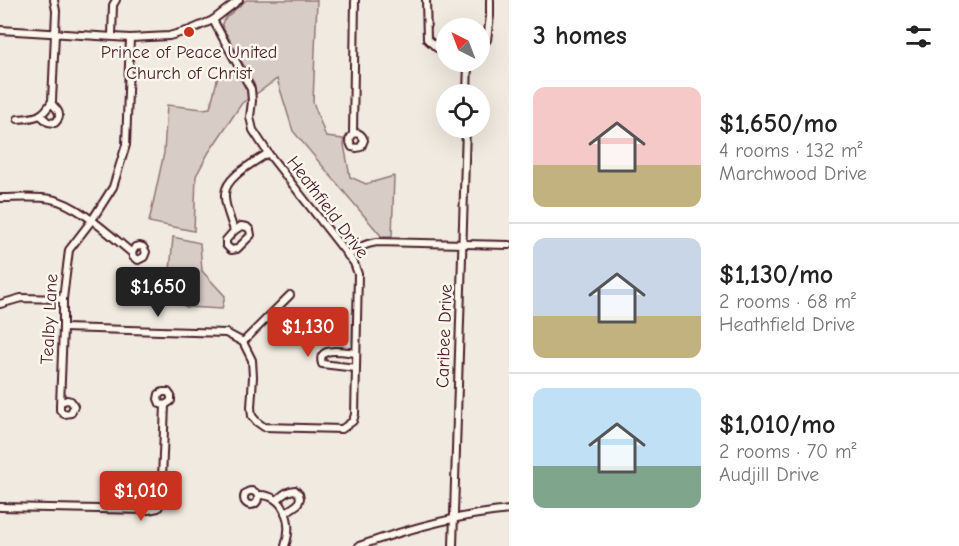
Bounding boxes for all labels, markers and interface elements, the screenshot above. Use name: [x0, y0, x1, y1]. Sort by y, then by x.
north arrow: [436, 18, 490, 72]
map controls: [436, 18, 490, 138]
icon: filters: [902, 20, 935, 53]
text: 3 homes: [533, 21, 627, 51]
marker: Prince of Peace United Church of Christ: [182, 25, 196, 39]
place label: Prince of Peace United Church of Christ: [101, 42, 277, 84]
button: locate: [436, 84, 490, 138]
text: $1,650/mo: [719, 109, 838, 139]
icon: home: [581, 111, 653, 183]
text: 4 rooms · 132 m²: [719, 139, 863, 162]
street label: Heathfield Drive: [282, 152, 373, 263]
text: Marchwood Drive: [719, 162, 867, 185]
text: $1,130/mo: [719, 260, 833, 290]
icon: home: [581, 262, 653, 334]
pin: $1,650: [109, 267, 207, 318]
street label: Tealby Lane: [37, 273, 62, 365]
text: $1,650: [130, 275, 186, 298]
street label: Caribee Drive: [432, 284, 457, 388]
text: 2 rooms · 68 m²: [719, 290, 856, 313]
pin: $1,130: [259, 307, 357, 358]
text: Heathfield Drive: [719, 313, 855, 336]
text: $1,130: [282, 315, 334, 338]
text: $1,010/mo: [719, 410, 835, 440]
icon: home: [581, 412, 653, 484]
text: 2 rooms · 70 m²: [719, 440, 856, 463]
text: Audjill Drive: [719, 463, 819, 486]
pin: $1,010: [92, 471, 190, 522]
text: $1,010: [114, 479, 168, 502]

